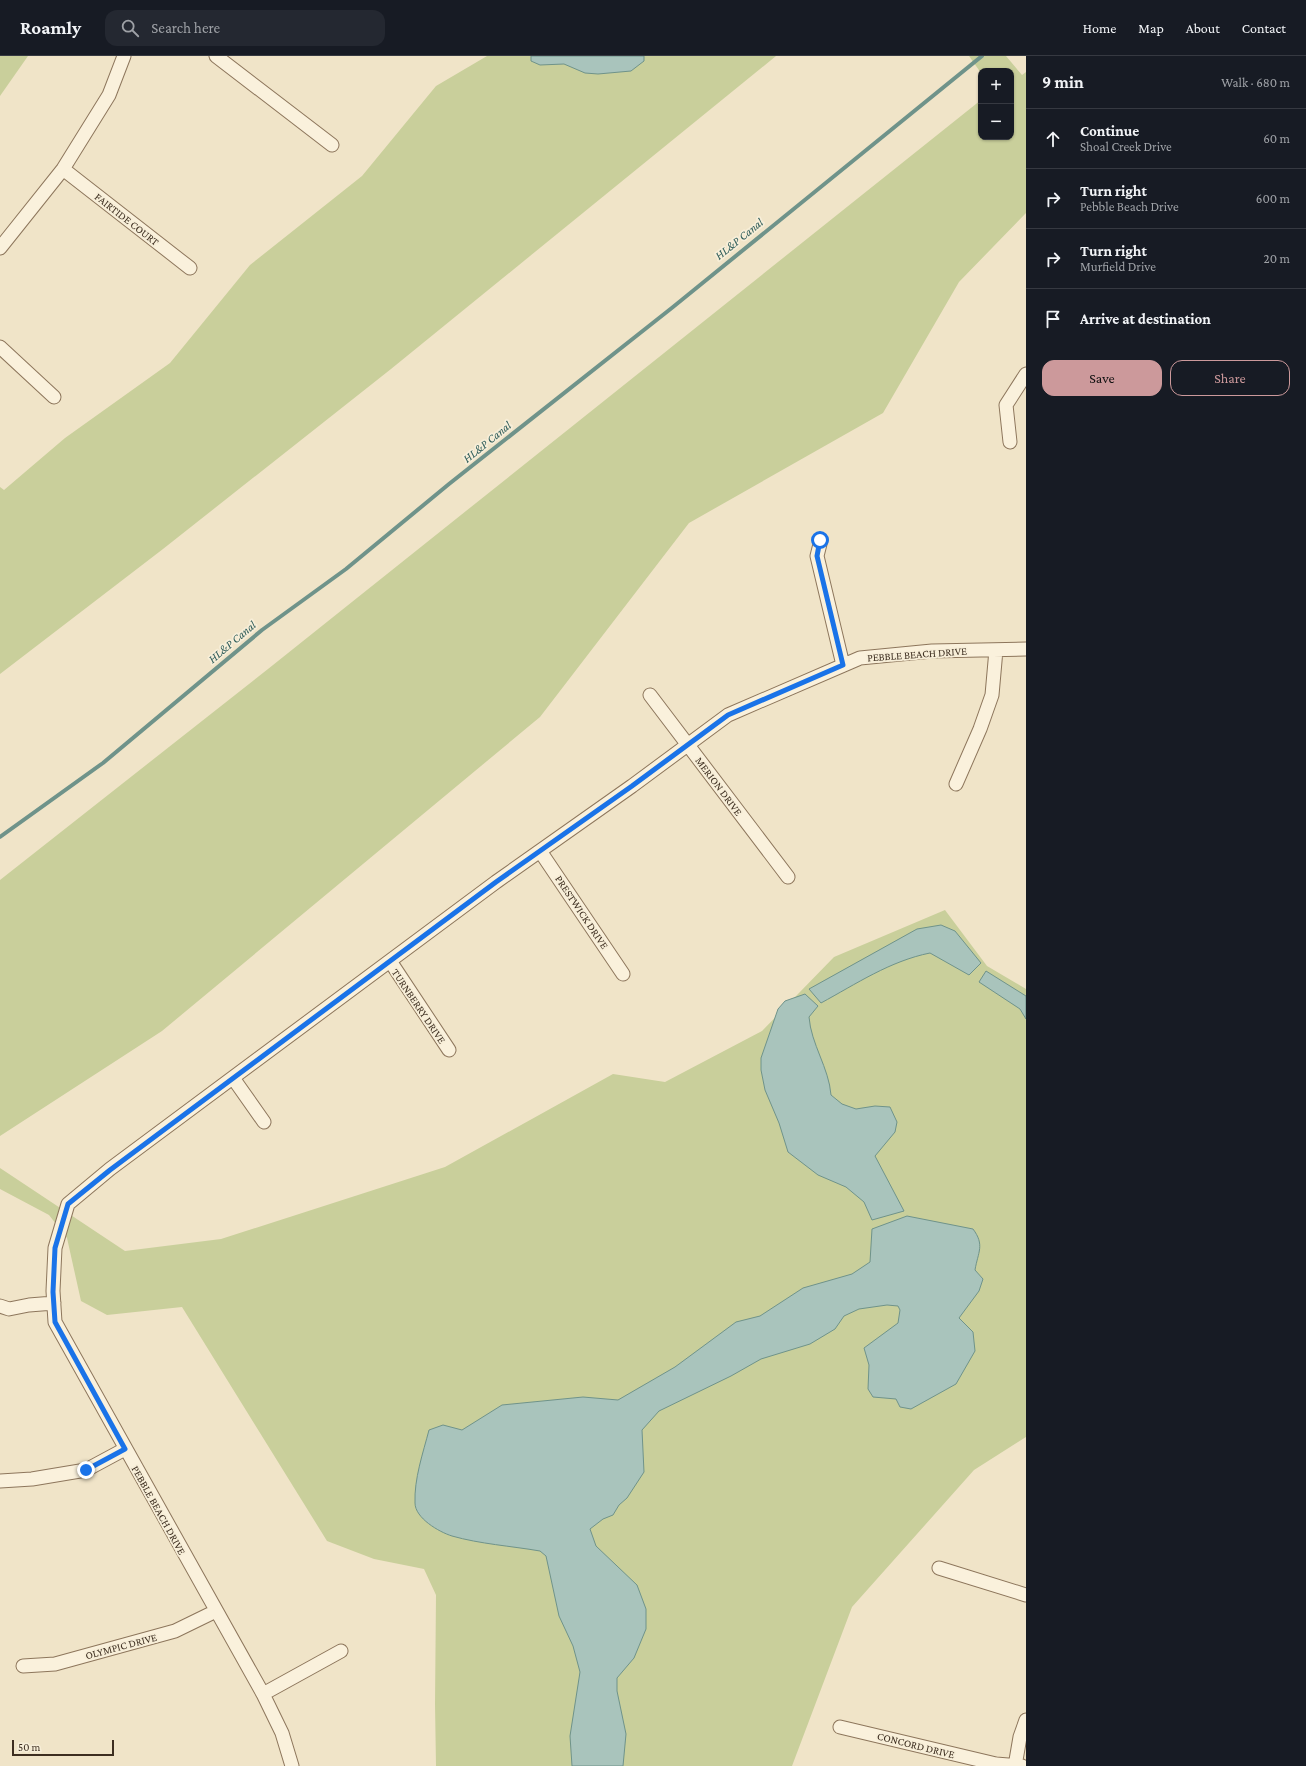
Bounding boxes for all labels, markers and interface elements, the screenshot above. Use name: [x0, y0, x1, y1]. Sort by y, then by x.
search box: [105, 10, 385, 46]
text: Roamly: [20, 17, 81, 38]
icon: search: [119, 17, 141, 39]
text: Search here: [151, 20, 220, 36]
text: Home: [1083, 20, 1116, 36]
text: Map: [1138, 20, 1164, 36]
text: About: [1186, 20, 1220, 36]
text: Contact: [1242, 20, 1286, 36]
map controls: [978, 68, 1014, 140]
button: +: [978, 68, 1014, 104]
text: 9 min: [1042, 73, 1084, 92]
text: Walk · 680 m: [1221, 75, 1290, 90]
button: −: [978, 104, 1014, 140]
text: Continue: [1080, 123, 1139, 139]
icon: ahead: [1042, 128, 1064, 150]
text: 60 m: [1263, 131, 1290, 146]
text: Shoal Creek Drive: [1080, 139, 1172, 154]
text: Turn right: [1080, 183, 1147, 199]
icon: right: [1042, 188, 1064, 210]
street label: FAIRTIDE COURT: [93, 190, 161, 248]
text: 600 m: [1256, 191, 1290, 206]
text: Pebble Beach Drive: [1080, 199, 1179, 214]
water label: HL&P Canal: [712, 215, 767, 263]
text: Turn right: [1080, 243, 1147, 259]
icon: right: [1042, 248, 1064, 270]
text: 20 m: [1264, 251, 1290, 266]
text: Murfield Drive: [1080, 259, 1156, 274]
icon: arrive: [1042, 308, 1064, 330]
text: Arrive at destination: [1080, 311, 1211, 327]
button: Save: [1042, 360, 1162, 396]
button: Share: [1170, 360, 1290, 396]
water label: HL&P Canal: [460, 418, 515, 466]
route start: [811, 531, 829, 549]
water label: HL&P Canal: [205, 617, 259, 666]
street label: PEBBLE BEACH DRIVE: [867, 645, 967, 663]
street label: MERION DRIVE: [693, 754, 745, 818]
street label: PRESTWICK DRIVE: [553, 873, 611, 951]
street label: TURNBERRY DRIVE: [390, 966, 448, 1046]
route end: [77, 1461, 95, 1479]
street label: PEBBLE BEACH DRIVE: [130, 1463, 189, 1557]
street label: OLYMPIC DRIVE: [84, 1631, 158, 1661]
street label: CONCORD DRIVE: [876, 1730, 956, 1760]
scale bar: [12, 1738, 114, 1757]
text: 50 m: [18, 1741, 40, 1753]

